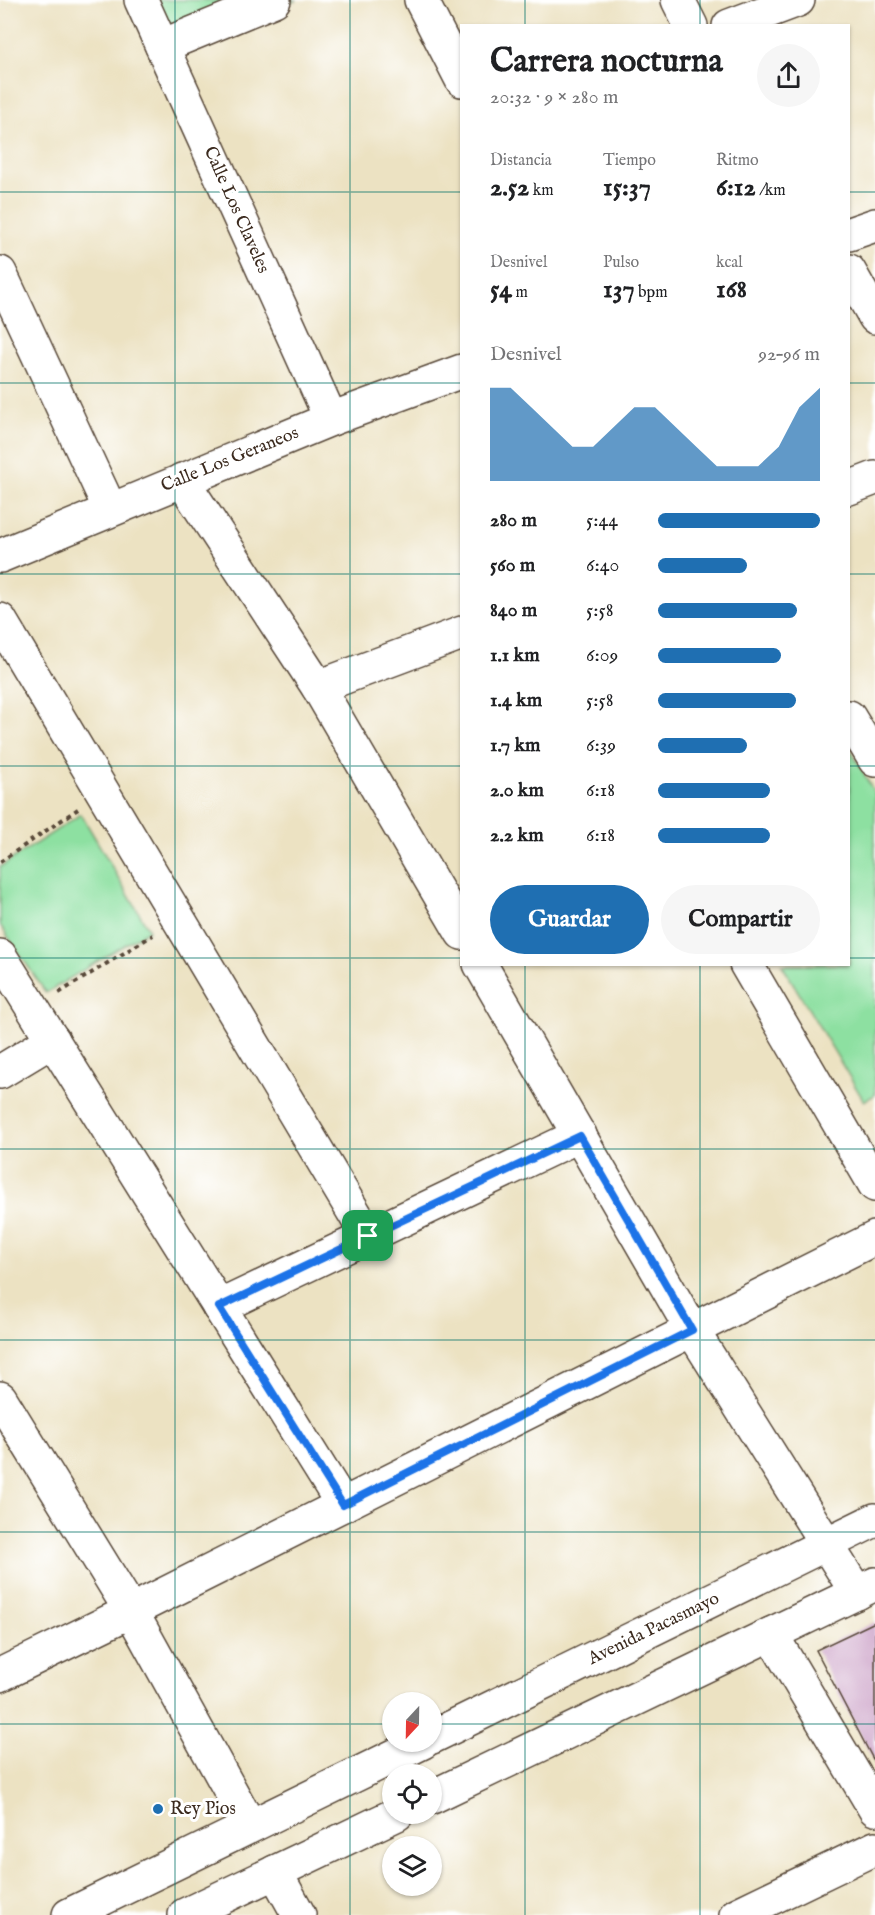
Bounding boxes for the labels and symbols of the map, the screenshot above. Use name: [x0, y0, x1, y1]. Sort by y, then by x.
street label: Calle Los Claveles: [198, 143, 274, 277]
street label: Calle Los Geraneos: [158, 422, 302, 498]
pin: [342, 1210, 393, 1261]
street label: Avenida Pacasmayo: [584, 1587, 724, 1671]
north arrow: [382, 1692, 442, 1752]
place label: Rey Pios: [170, 1798, 236, 1821]
marker: Rey Pios: [151, 1802, 165, 1816]

